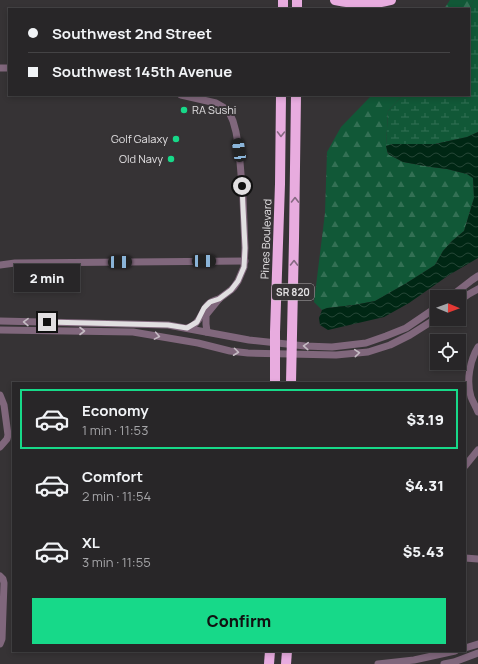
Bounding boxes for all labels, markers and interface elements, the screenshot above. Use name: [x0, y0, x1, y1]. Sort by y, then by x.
text: Southwest 2nd Street: [52, 23, 212, 44]
text: Southwest 145th Avenue: [52, 61, 232, 82]
place label: RA Sushi: [192, 102, 236, 117]
marker: RA Sushi: [179, 105, 189, 115]
place label: Golf Galaxy: [111, 131, 168, 146]
one-way arrow: [277, 131, 285, 137]
marker: Golf Galaxy: [171, 134, 181, 144]
car: [231, 137, 247, 163]
place label: Old Navy: [119, 151, 163, 166]
marker: Old Navy: [166, 154, 176, 164]
route start: [233, 177, 251, 195]
one-way arrow: [291, 197, 299, 203]
street label: Pines Boulevard: [257, 199, 274, 279]
car: [192, 255, 216, 267]
car: [108, 256, 132, 268]
one-way arrow: [290, 260, 298, 266]
callout: 2 min: [14, 264, 80, 292]
text: 2 min: [30, 269, 64, 287]
road number: SR 820: [272, 284, 314, 300]
north arrow: [430, 290, 466, 326]
map controls: [430, 290, 466, 370]
route end: [38, 313, 56, 331]
one-way arrow: [23, 318, 29, 326]
one-way arrow: [79, 327, 85, 335]
one-way arrow: [154, 332, 160, 340]
button: locate: [430, 334, 466, 370]
one-way arrow: [303, 341, 310, 350]
one-way arrow: [233, 347, 239, 356]
one-way arrow: [354, 349, 360, 358]
text: Economy: [82, 400, 149, 421]
icon: car: [34, 401, 70, 437]
text: $3.19: [406, 409, 444, 430]
text: 1 min · 11:53: [82, 421, 148, 439]
text: Comfort: [82, 466, 143, 487]
icon: car: [34, 467, 70, 503]
text: $4.31: [405, 475, 444, 496]
text: 2 min · 11:54: [82, 487, 151, 505]
text: XL: [82, 532, 100, 553]
icon: car: [34, 533, 70, 569]
text: $5.43: [403, 541, 444, 562]
text: 3 min · 11:55: [82, 553, 151, 571]
button: Confirm: [32, 598, 446, 644]

